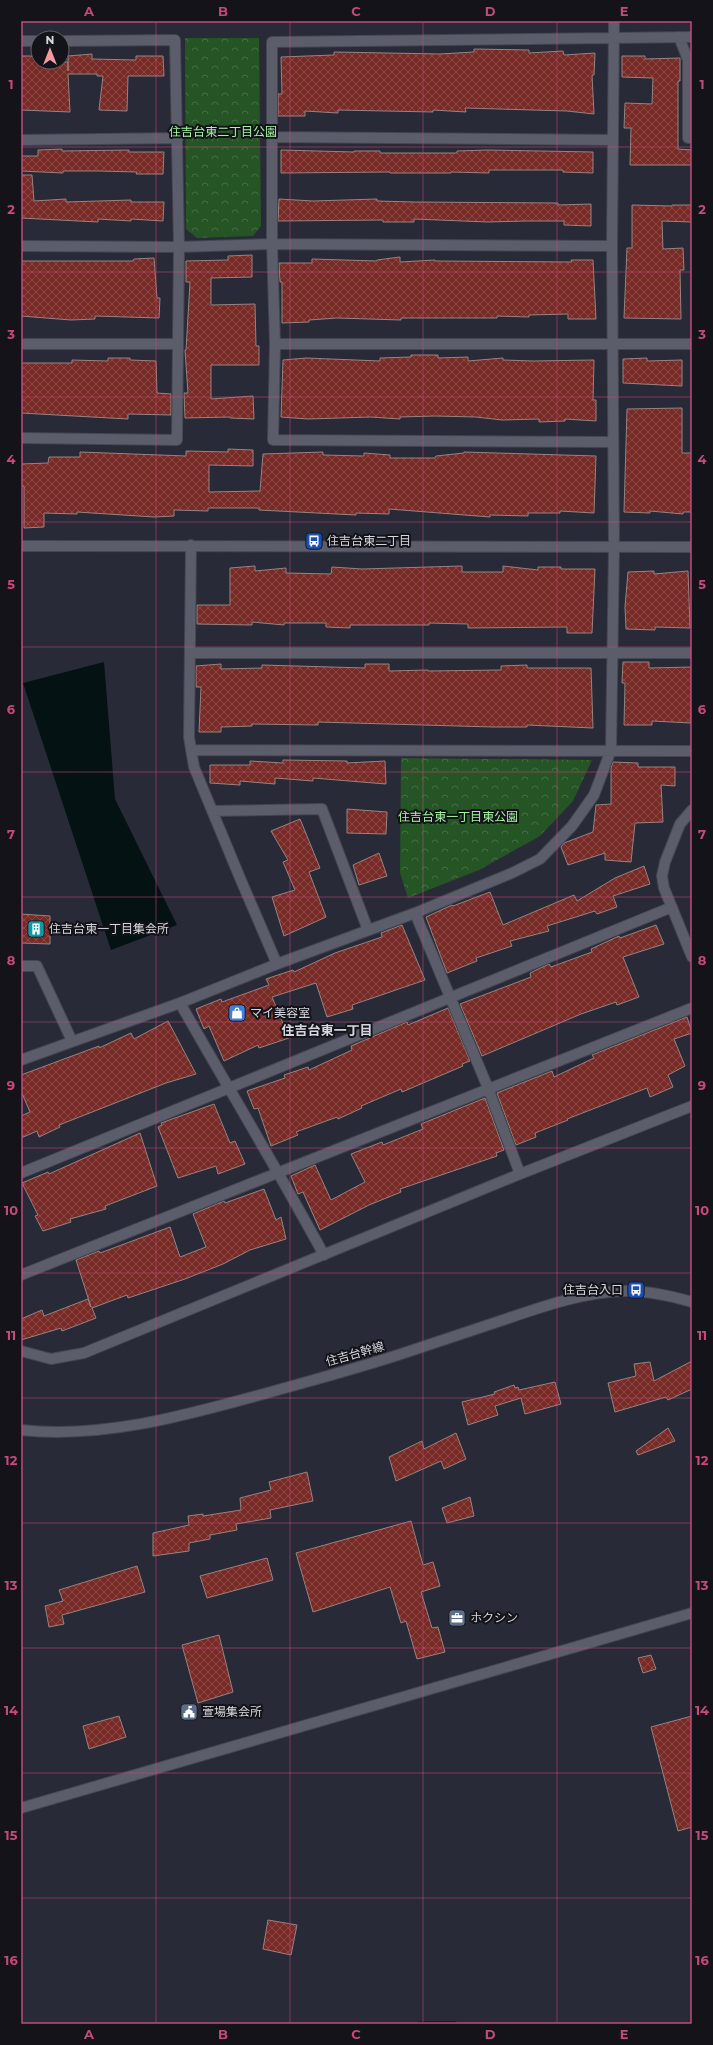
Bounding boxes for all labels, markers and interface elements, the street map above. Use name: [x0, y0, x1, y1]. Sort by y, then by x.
text: A: [83, 3, 95, 19]
text: B: [218, 3, 228, 19]
text: C: [351, 3, 361, 19]
text: D: [485, 3, 496, 19]
text: E: [620, 3, 629, 19]
north arrow: [30, 30, 70, 70]
text: N: [46, 33, 54, 47]
text: 1: [8, 76, 14, 92]
text: 1: [699, 76, 705, 92]
park label: 住吉台東二丁目公園: [169, 124, 277, 139]
text: 2: [7, 201, 15, 217]
text: 2: [698, 201, 706, 217]
text: 3: [6, 326, 15, 342]
text: 3: [697, 326, 706, 342]
text: 4: [7, 451, 16, 467]
text: 4: [698, 451, 707, 467]
bus stop icon: 住吉台東二丁目: [304, 531, 324, 551]
place label: 住吉台東二丁目: [327, 533, 411, 548]
text: 5: [7, 576, 15, 592]
text: 5: [698, 576, 706, 592]
text: 6: [7, 701, 16, 717]
text: 6: [698, 701, 707, 717]
park label: 住吉台東一丁目東公園: [398, 809, 518, 824]
text: 7: [7, 826, 15, 842]
text: 7: [698, 826, 706, 842]
building icon: 住吉台東一丁目集会所: [26, 919, 46, 939]
place label: 住吉台東一丁目集会所: [49, 921, 169, 936]
text: 8: [7, 952, 16, 968]
text: 8: [698, 952, 707, 968]
shop icon: マイ美容室: [227, 1003, 247, 1023]
place label: マイ美容室: [250, 1005, 310, 1020]
district label: 住吉台東一丁目: [281, 1022, 373, 1038]
text: 9: [7, 1077, 15, 1093]
text: 9: [698, 1077, 706, 1093]
text: 10: [4, 1202, 18, 1218]
text: 10: [695, 1202, 709, 1218]
bus stop icon: 住吉台入口: [626, 1280, 646, 1300]
place label: 住吉台入口: [563, 1282, 623, 1297]
text: 11: [6, 1327, 16, 1343]
text: 11: [697, 1327, 707, 1343]
street label: 住吉台幹線: [324, 1338, 386, 1369]
text: 12: [5, 1452, 18, 1468]
text: 12: [696, 1452, 709, 1468]
text: 13: [5, 1577, 18, 1593]
text: 13: [696, 1577, 709, 1593]
office icon: ホクシン: [447, 1608, 467, 1628]
place label: ホクシン: [470, 1610, 518, 1625]
text: 14: [4, 1702, 18, 1718]
public building icon: 萱場集会所: [179, 1702, 199, 1722]
text: 14: [695, 1702, 709, 1718]
place label: 萱場集会所: [202, 1704, 262, 1719]
text: 15: [5, 1827, 18, 1843]
text: 15: [696, 1827, 709, 1843]
text: 16: [4, 1952, 18, 1968]
text: 16: [695, 1952, 709, 1968]
text: A: [83, 2026, 95, 2042]
text: B: [218, 2026, 228, 2042]
text: C: [351, 2026, 361, 2042]
text: D: [485, 2026, 496, 2042]
text: E: [620, 2026, 629, 2042]

